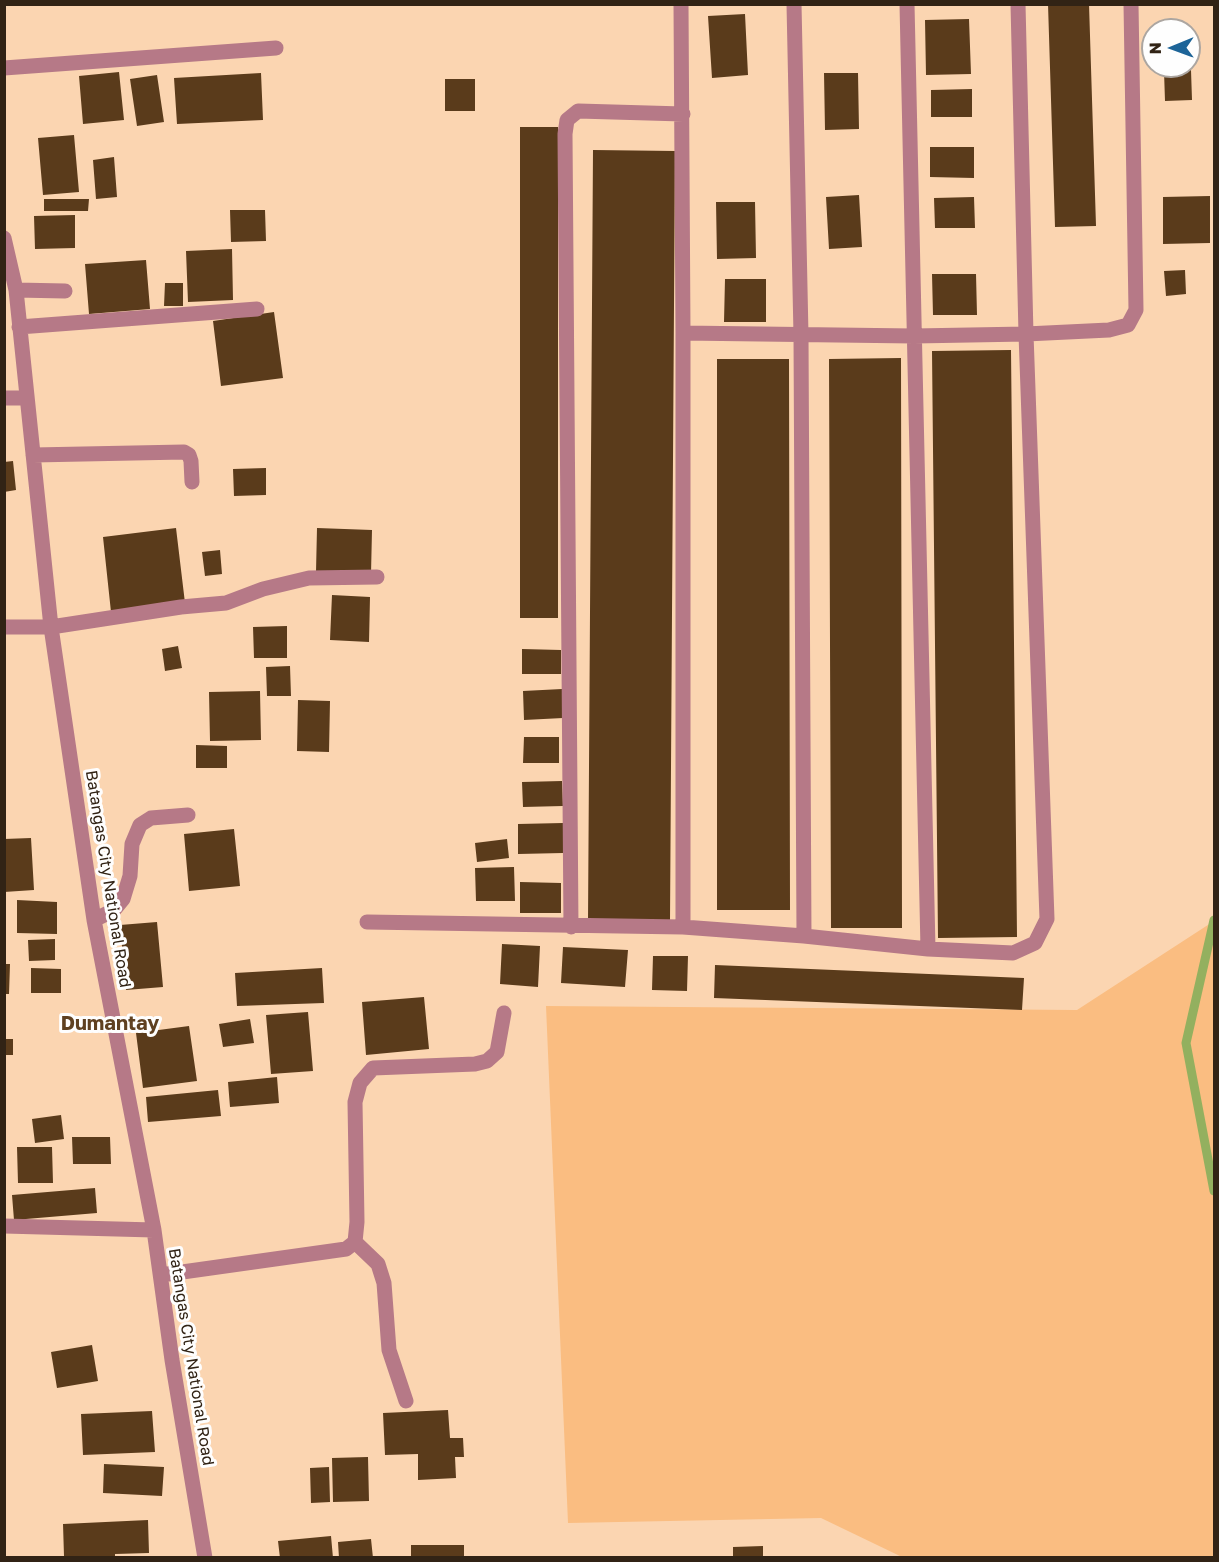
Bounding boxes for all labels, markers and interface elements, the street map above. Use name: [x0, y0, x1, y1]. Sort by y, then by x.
north arrow: [1141, 18, 1201, 78]
text: N: [1145, 42, 1165, 55]
street label: Batangas City National Road: [81, 769, 135, 989]
district label: Dumantay: [61, 1012, 159, 1036]
street label: Batangas City National Road: [164, 1247, 218, 1467]

